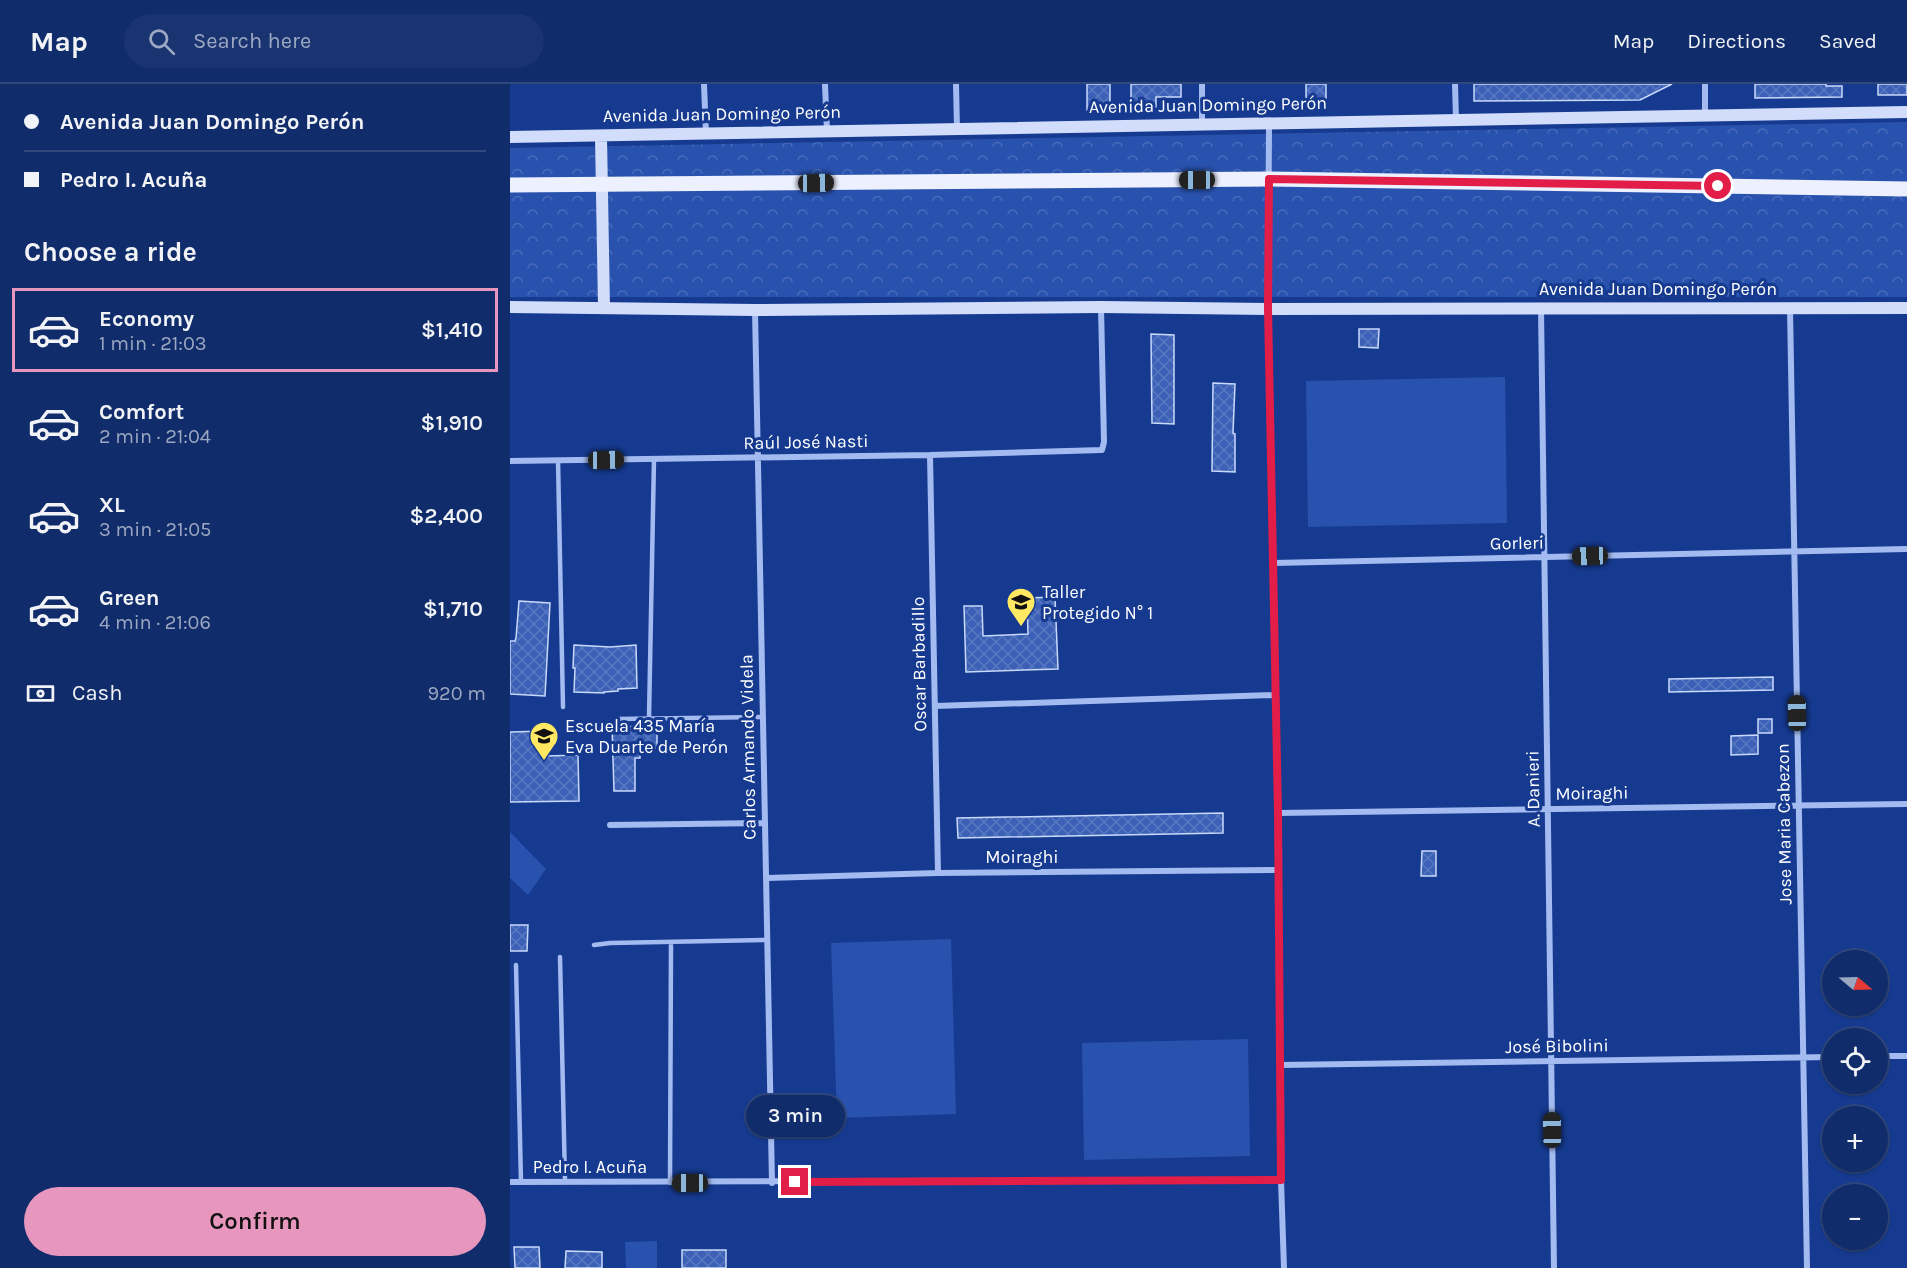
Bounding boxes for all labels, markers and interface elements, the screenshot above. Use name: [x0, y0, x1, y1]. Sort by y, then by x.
search box: [124, 14, 544, 68]
text: Map: [30, 25, 88, 58]
icon: search: [145, 25, 178, 58]
text: Search here: [193, 28, 311, 54]
text: Map: [1613, 29, 1654, 53]
text: Directions: [1687, 29, 1786, 53]
text: Saved: [1819, 29, 1877, 53]
street label: Avenida Juan Domingo Perón: [1089, 92, 1327, 118]
street label: Avenida Juan Domingo Perón: [603, 101, 841, 127]
text: Avenida Juan Domingo Perón: [60, 109, 364, 135]
text: Pedro I. Acuña: [60, 167, 207, 193]
car: [1179, 171, 1215, 189]
route start: [1704, 172, 1731, 199]
car: [798, 174, 834, 192]
text: Choose a ride: [24, 236, 197, 268]
street label: Avenida Juan Domingo Perón: [1539, 278, 1777, 300]
icon: car: [27, 303, 81, 357]
text: Economy: [99, 306, 194, 332]
text: $1,410: [421, 317, 483, 343]
text: 1 min · 21:03: [99, 332, 207, 355]
icon: car: [27, 396, 81, 450]
text: Comfort: [99, 399, 184, 425]
text: $1,910: [421, 410, 483, 436]
text: 2 min · 21:04: [99, 425, 211, 448]
street label: Raúl José Nasti: [743, 430, 869, 454]
car: [588, 451, 624, 469]
icon: car: [27, 489, 81, 543]
text: XL: [99, 492, 125, 518]
text: $2,400: [409, 503, 483, 529]
text: 3 min · 21:05: [99, 518, 211, 541]
street label: Gorleri: [1490, 532, 1544, 554]
car: [1572, 546, 1608, 566]
place label: Taller Protegido N° 1: [1042, 581, 1153, 624]
icon: car: [27, 582, 81, 636]
text: Green: [99, 585, 160, 611]
school or university icon: Taller Protegido N° 1: [1005, 586, 1037, 628]
text: $1,710: [423, 596, 483, 622]
street label: Oscar Barbadillo: [907, 596, 931, 732]
text: 4 min · 21:06: [99, 611, 211, 634]
street label: Carlos Armando Videla: [735, 654, 761, 840]
icon: cash: [24, 677, 57, 710]
text: Cash: [72, 680, 122, 706]
text: 920 m: [427, 682, 486, 705]
car: [1788, 695, 1806, 731]
place label: Escuela 435 María Eva Duarte de Perón: [565, 715, 728, 758]
school or university icon: Escuela 435 María Eva Duarte de Perón: [528, 720, 560, 762]
street label: Jose Maria Cabezon: [1772, 743, 1796, 905]
street label: A. Danieri: [1521, 750, 1545, 828]
street label: Moiraghi: [1555, 781, 1629, 805]
street label: Moiraghi: [985, 846, 1059, 868]
north arrow: [1822, 950, 1888, 1016]
map controls: [1822, 950, 1888, 1250]
button: locate: [1822, 1028, 1888, 1094]
street label: José Bibolini: [1505, 1034, 1609, 1058]
callout: 3 min: [746, 1095, 844, 1137]
text: 3 min: [768, 1104, 823, 1127]
button: +: [1822, 1106, 1888, 1172]
car: [1543, 1112, 1561, 1148]
street label: Pedro I. Acuña: [533, 1156, 647, 1178]
route end: [781, 1168, 808, 1195]
car: [672, 1174, 708, 1192]
button: −: [1822, 1184, 1888, 1250]
button: Confirm: [24, 1187, 486, 1256]

